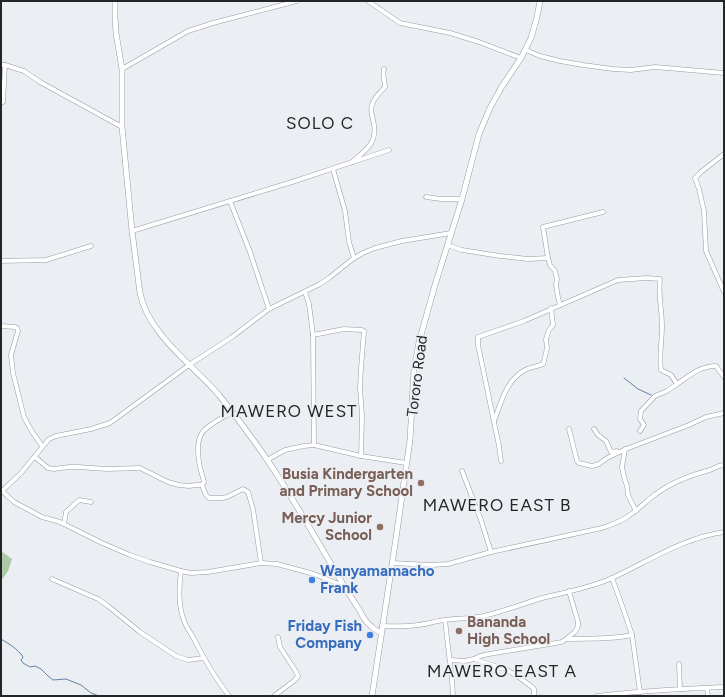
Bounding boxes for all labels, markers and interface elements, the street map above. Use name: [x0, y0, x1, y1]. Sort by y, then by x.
district label: SOLO C: [286, 113, 354, 133]
street label: Tororo Road: [403, 334, 431, 418]
district label: MAWERO WEST: [221, 401, 357, 421]
place label: Busia Kindergarten and Primary School: [279, 465, 413, 500]
marker: Busia Kindergarten and Primary School: [416, 478, 426, 488]
district label: MAWERO EAST B: [423, 495, 571, 515]
place label: Mercy Junior School: [281, 509, 372, 544]
marker: Mercy Junior School: [375, 522, 385, 532]
place label: Wanyamamacho Frank: [320, 562, 435, 597]
marker: Wanyamamacho Frank: [307, 575, 317, 585]
place label: Bananda High School: [467, 613, 550, 648]
place label: Friday Fish Company: [288, 617, 362, 652]
marker: Bananda High School: [454, 626, 464, 636]
marker: Friday Fish Company: [365, 630, 375, 640]
district label: MAWERO EAST A: [427, 661, 577, 681]

